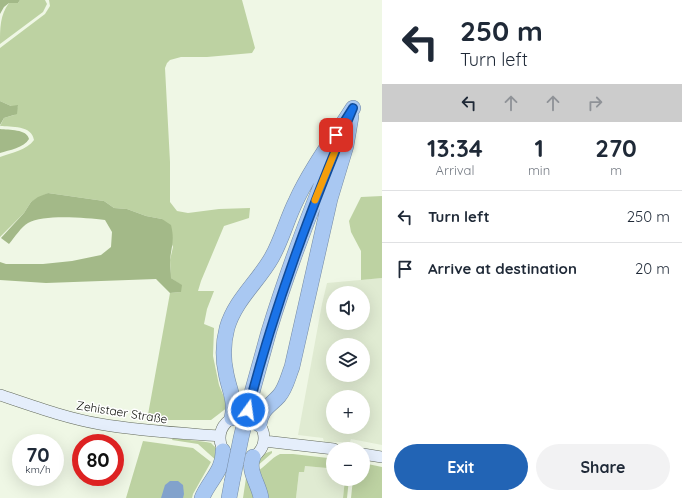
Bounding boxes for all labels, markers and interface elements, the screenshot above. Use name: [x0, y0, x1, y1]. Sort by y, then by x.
text: 250 m: [460, 13, 543, 48]
icon: left: [394, 16, 446, 68]
text: Turn left: [460, 48, 528, 71]
icon: left: [458, 92, 480, 114]
icon: ahead: [500, 92, 522, 114]
icon: ahead: [542, 92, 564, 114]
icon: right: [584, 92, 606, 114]
pin: [319, 118, 353, 152]
icon: arrive: [325, 124, 347, 146]
text: 13:34: [427, 133, 483, 163]
text: 1: [534, 133, 544, 163]
text: 270: [595, 133, 637, 163]
text: Arrival: [436, 162, 474, 178]
text: min: [528, 162, 550, 178]
text: m: [610, 162, 622, 178]
icon: left: [394, 206, 416, 228]
text: Turn left: [428, 207, 490, 226]
text: 250 m: [627, 207, 670, 226]
icon: arrive: [394, 258, 416, 280]
text: Arrive at destination: [428, 259, 577, 278]
text: 20 m: [635, 259, 670, 278]
map controls: [326, 286, 370, 486]
button: sound: [326, 286, 370, 330]
button: layers: [326, 338, 370, 382]
position arrow: [227, 389, 269, 431]
button: +: [326, 390, 370, 434]
street label: Zehistaer Straße: [75, 397, 169, 427]
speed limit sign: 80: [72, 434, 124, 486]
text: 70: [26, 442, 50, 467]
button: −: [326, 442, 370, 486]
button: Exit: [394, 444, 528, 490]
button: Share: [536, 444, 670, 490]
text: km/h: [25, 463, 51, 476]

